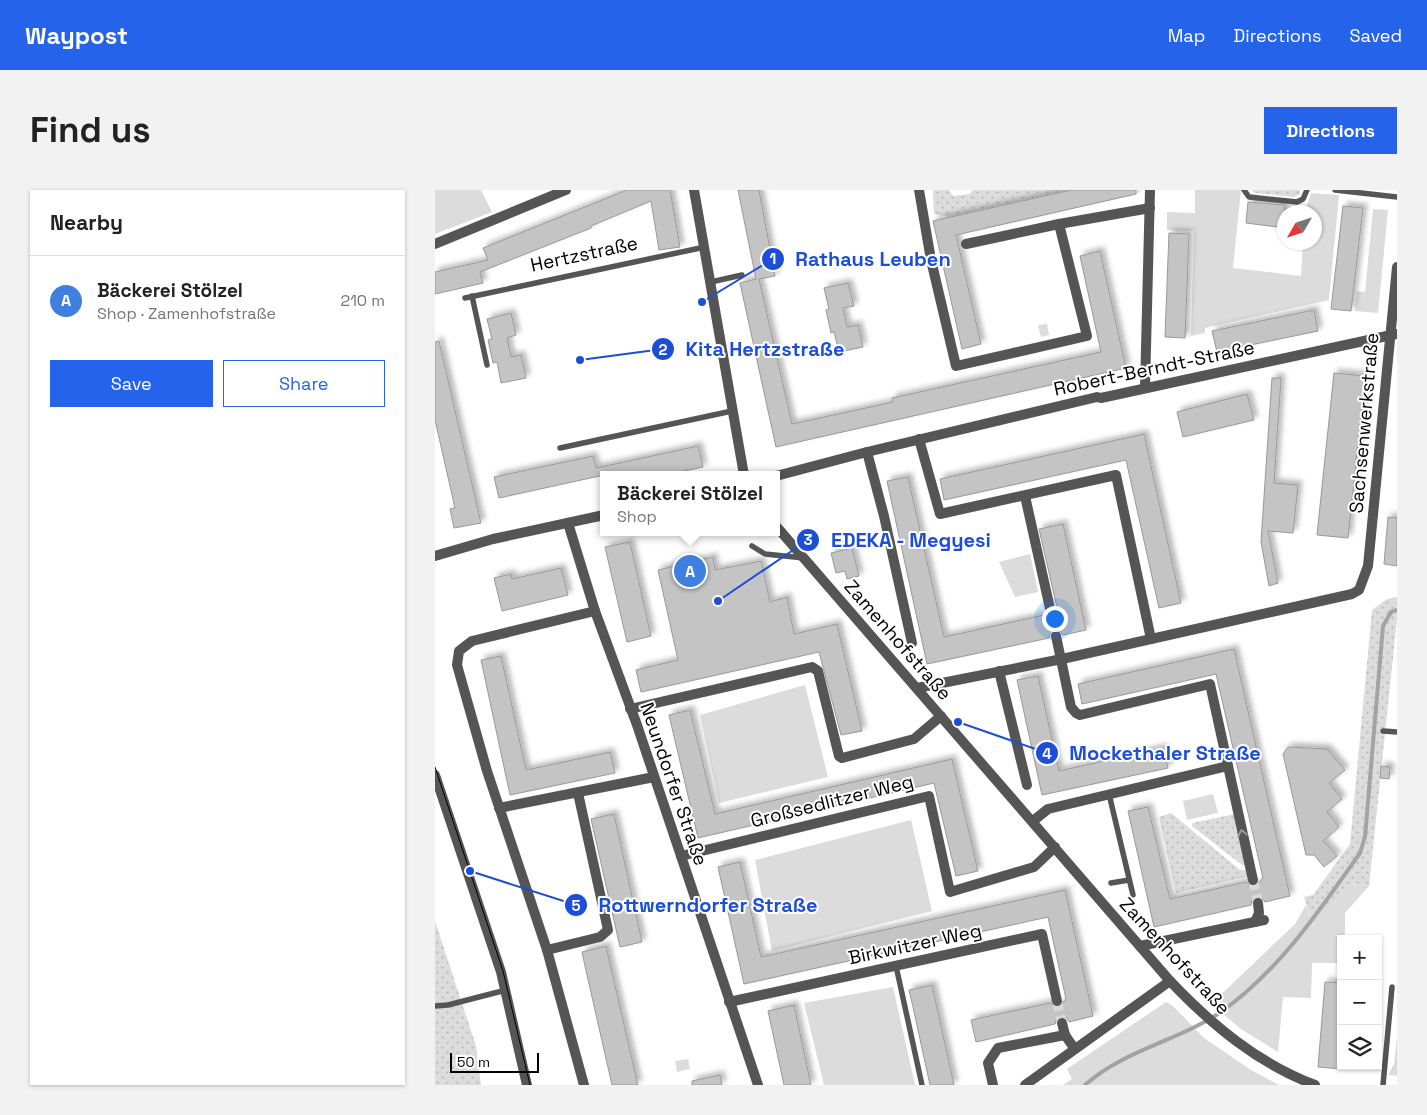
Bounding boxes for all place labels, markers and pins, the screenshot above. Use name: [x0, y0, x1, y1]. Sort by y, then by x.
callout: Rathaus Leuben: [760, 242, 961, 277]
callout: Kita Hertzstraße: [651, 332, 855, 367]
callout: EDEKA - Megyesi: [796, 523, 1002, 558]
pin: A: [674, 552, 706, 590]
callout: Mockethaler Straße: [1034, 736, 1270, 771]
callout: Rottwerndorfer Straße: [563, 888, 827, 923]

